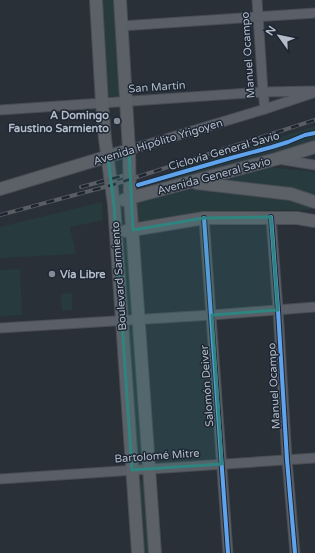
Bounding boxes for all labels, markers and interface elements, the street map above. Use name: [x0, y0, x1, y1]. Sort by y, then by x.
street label: Manuel Ocampo: [238, 11, 258, 99]
north arrow: [259, 16, 299, 56]
text: N: [263, 24, 279, 38]
street label: San Martín: [128, 79, 186, 95]
place label: A Domingo Faustino Sarmiento: [8, 109, 109, 135]
street label: Avenida Hipólito Yrigoyen: [92, 116, 224, 168]
marker: A Domingo Faustino Sarmiento: [112, 116, 122, 126]
street label: Ciclovía General Savio: [167, 129, 281, 173]
street label: Avenida General Savio: [156, 155, 272, 197]
street label: Boulevard Sarmiento: [109, 221, 129, 331]
place label: Vía Libre: [60, 268, 106, 281]
marker: Vía Libre: [47, 269, 57, 279]
street label: Manuel Ocampo: [265, 342, 283, 430]
street label: Salomón Deiver: [198, 344, 216, 427]
street label: Bartolomé Mitre: [114, 447, 200, 465]

